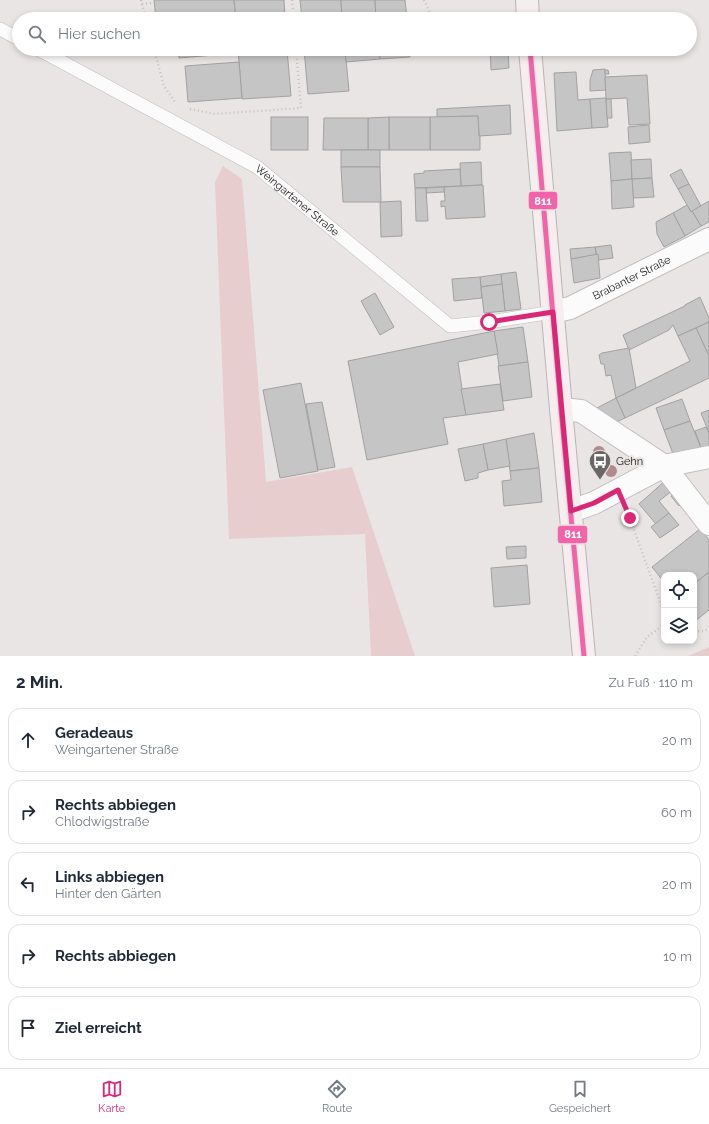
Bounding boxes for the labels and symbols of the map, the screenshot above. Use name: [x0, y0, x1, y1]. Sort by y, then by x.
street label: Weingartener Straße: [252, 162, 342, 239]
line badge: 811: [528, 191, 558, 210]
text: 811: [534, 195, 552, 208]
street label: Brabanter Straße: [590, 253, 673, 303]
route start: [480, 313, 498, 331]
bus stop icon: Gehn: [587, 448, 613, 481]
place label: Gehn: [616, 455, 643, 468]
route end: [621, 509, 639, 527]
line badge: 811: [557, 525, 588, 544]
text: 811: [564, 528, 582, 541]

